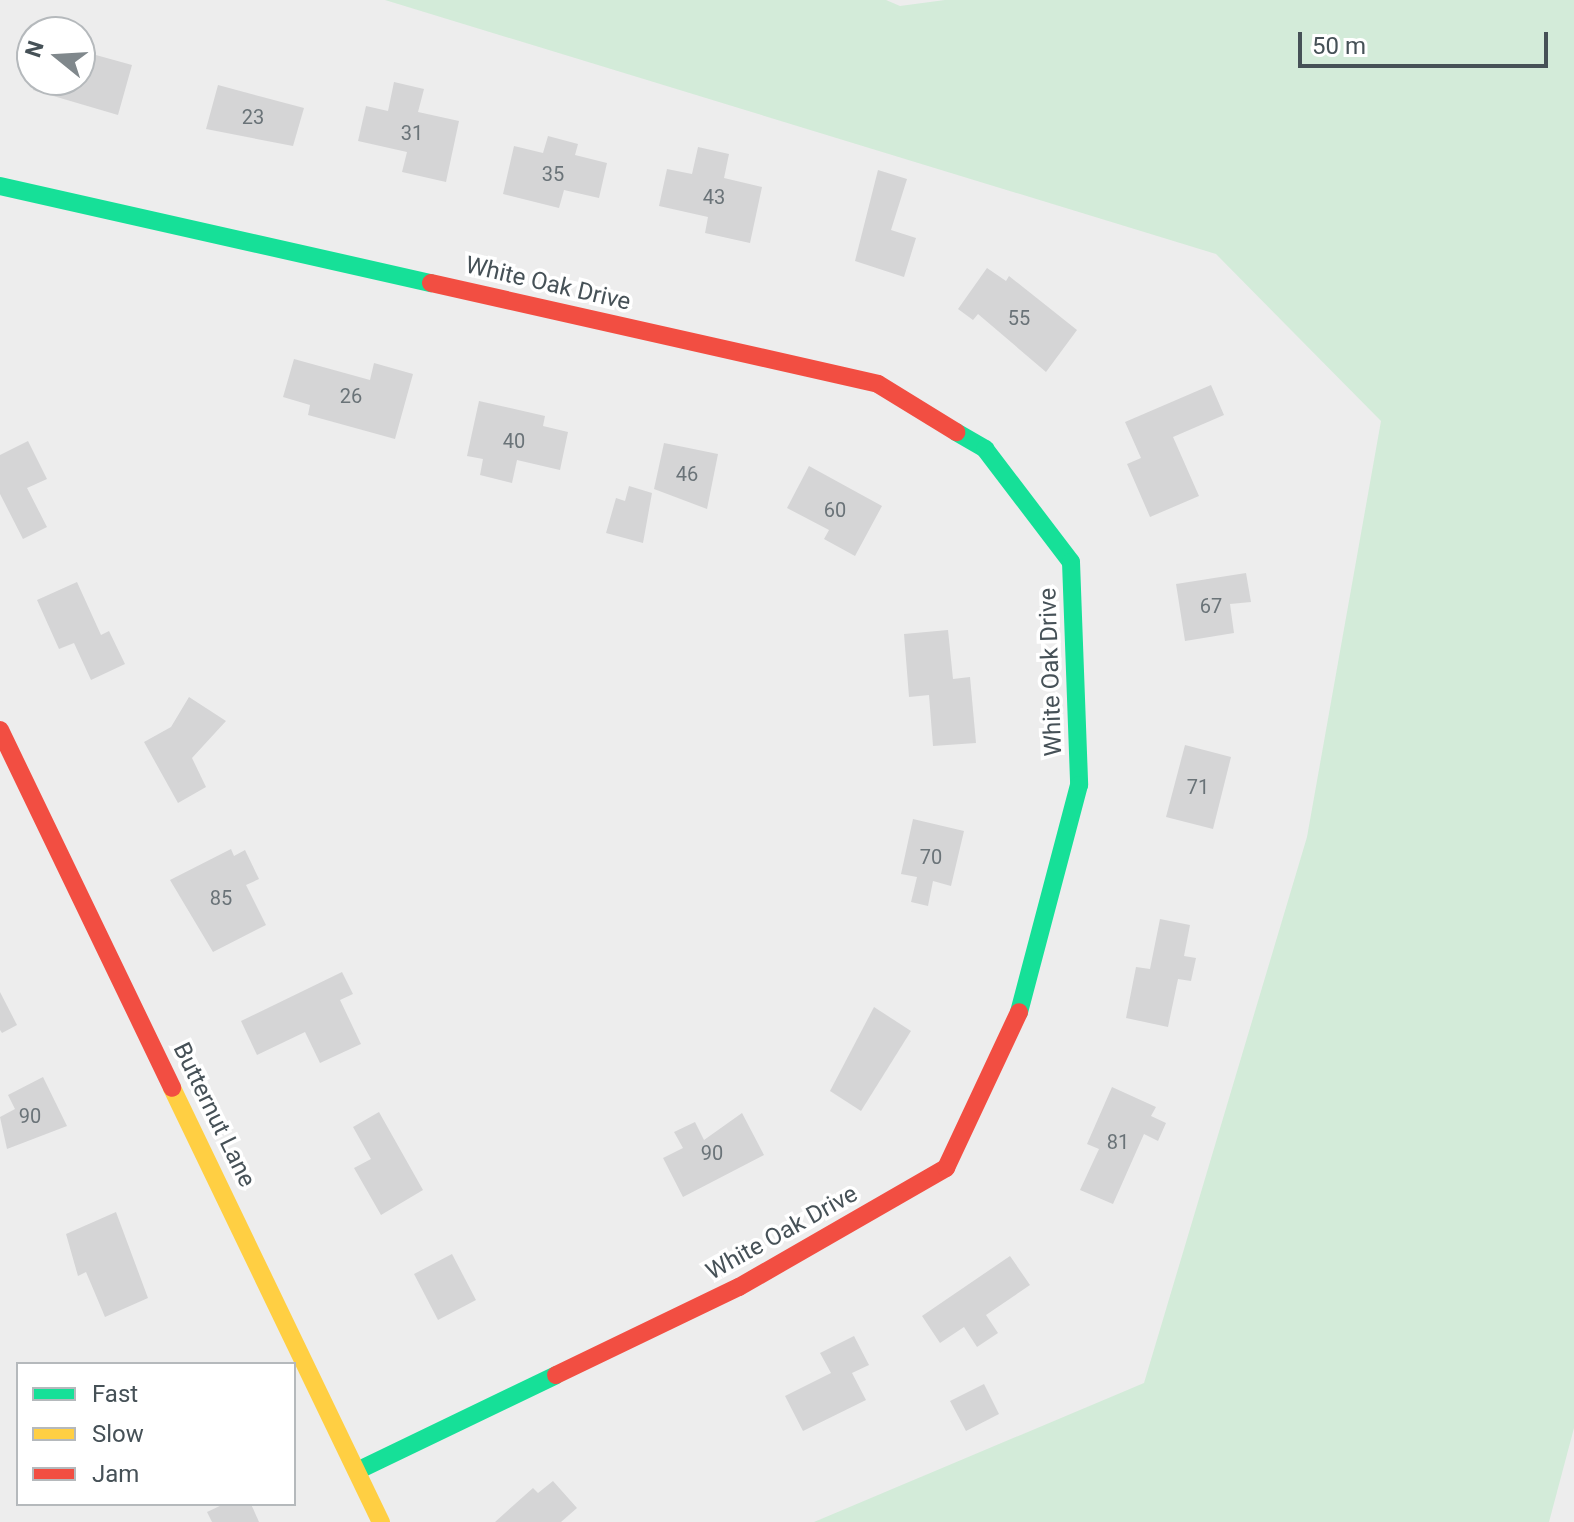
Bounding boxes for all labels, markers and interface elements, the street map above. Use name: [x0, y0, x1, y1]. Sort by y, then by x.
north arrow: [16, 16, 96, 96]
scale bar: [1302, 16, 1552, 66]
text: 50 m: [1312, 32, 1366, 60]
text: N: [20, 38, 49, 60]
house number: 23: [242, 105, 264, 129]
house number: 31: [401, 121, 423, 145]
house number: 35: [542, 162, 564, 186]
house number: 43: [703, 185, 725, 209]
street label: White Oak Drive: [463, 251, 633, 317]
house number: 55: [1008, 306, 1030, 330]
house number: 26: [340, 384, 362, 408]
house number: 40: [503, 429, 525, 453]
house number: 46: [676, 462, 698, 486]
house number: 60: [824, 498, 846, 522]
street label: White Oak Drive: [1034, 587, 1068, 757]
house number: 67: [1200, 594, 1222, 618]
house number: 71: [1187, 775, 1209, 799]
house number: 70: [920, 845, 942, 869]
house number: 85: [210, 886, 232, 910]
street label: Butternut Lane: [167, 1038, 261, 1192]
house number: 90: [19, 1104, 41, 1128]
house number: 81: [1107, 1130, 1129, 1154]
house number: 90: [701, 1141, 723, 1165]
street label: White Oak Drive: [701, 1180, 863, 1286]
legend: [16, 1362, 296, 1506]
text: Fast: [92, 1380, 138, 1408]
text: Slow: [92, 1420, 144, 1448]
text: Jam: [92, 1460, 139, 1488]

